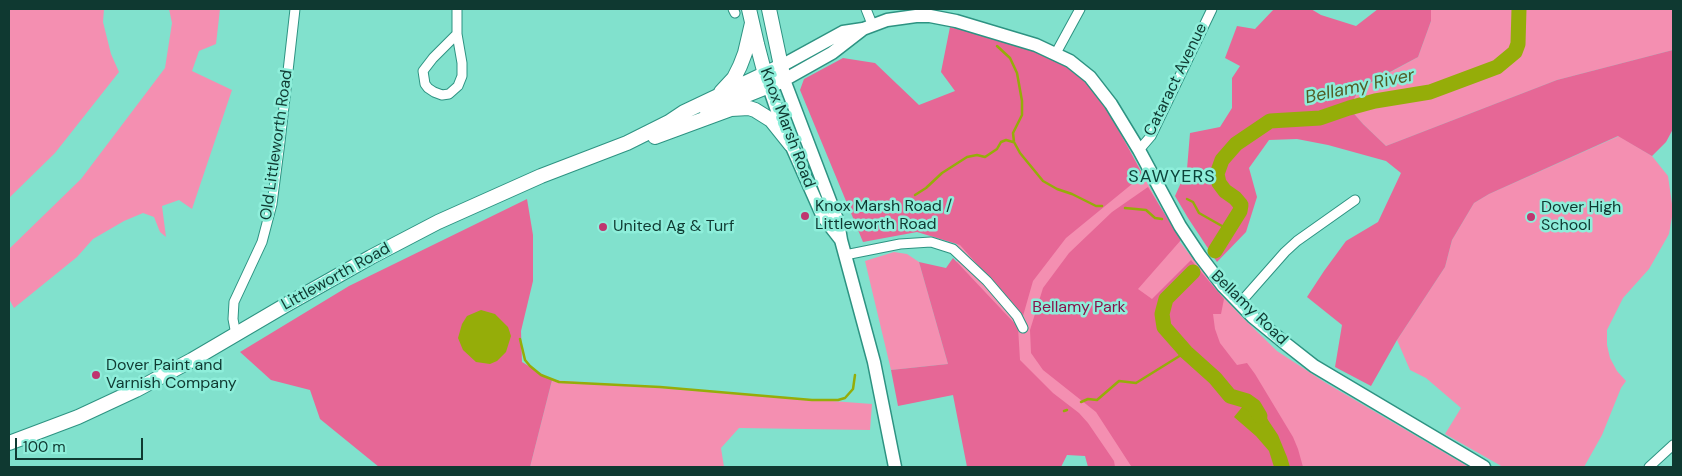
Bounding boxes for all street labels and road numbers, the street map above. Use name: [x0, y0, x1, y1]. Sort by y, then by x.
street label: Cataract Avenue: [1140, 20, 1212, 140]
street label: Knox Marsh Road: [755, 65, 819, 191]
street label: Old Littleworth Road: [257, 69, 297, 221]
street label: Littleworth Road: [278, 239, 394, 315]
street label: Bellamy Road: [1207, 267, 1291, 349]

